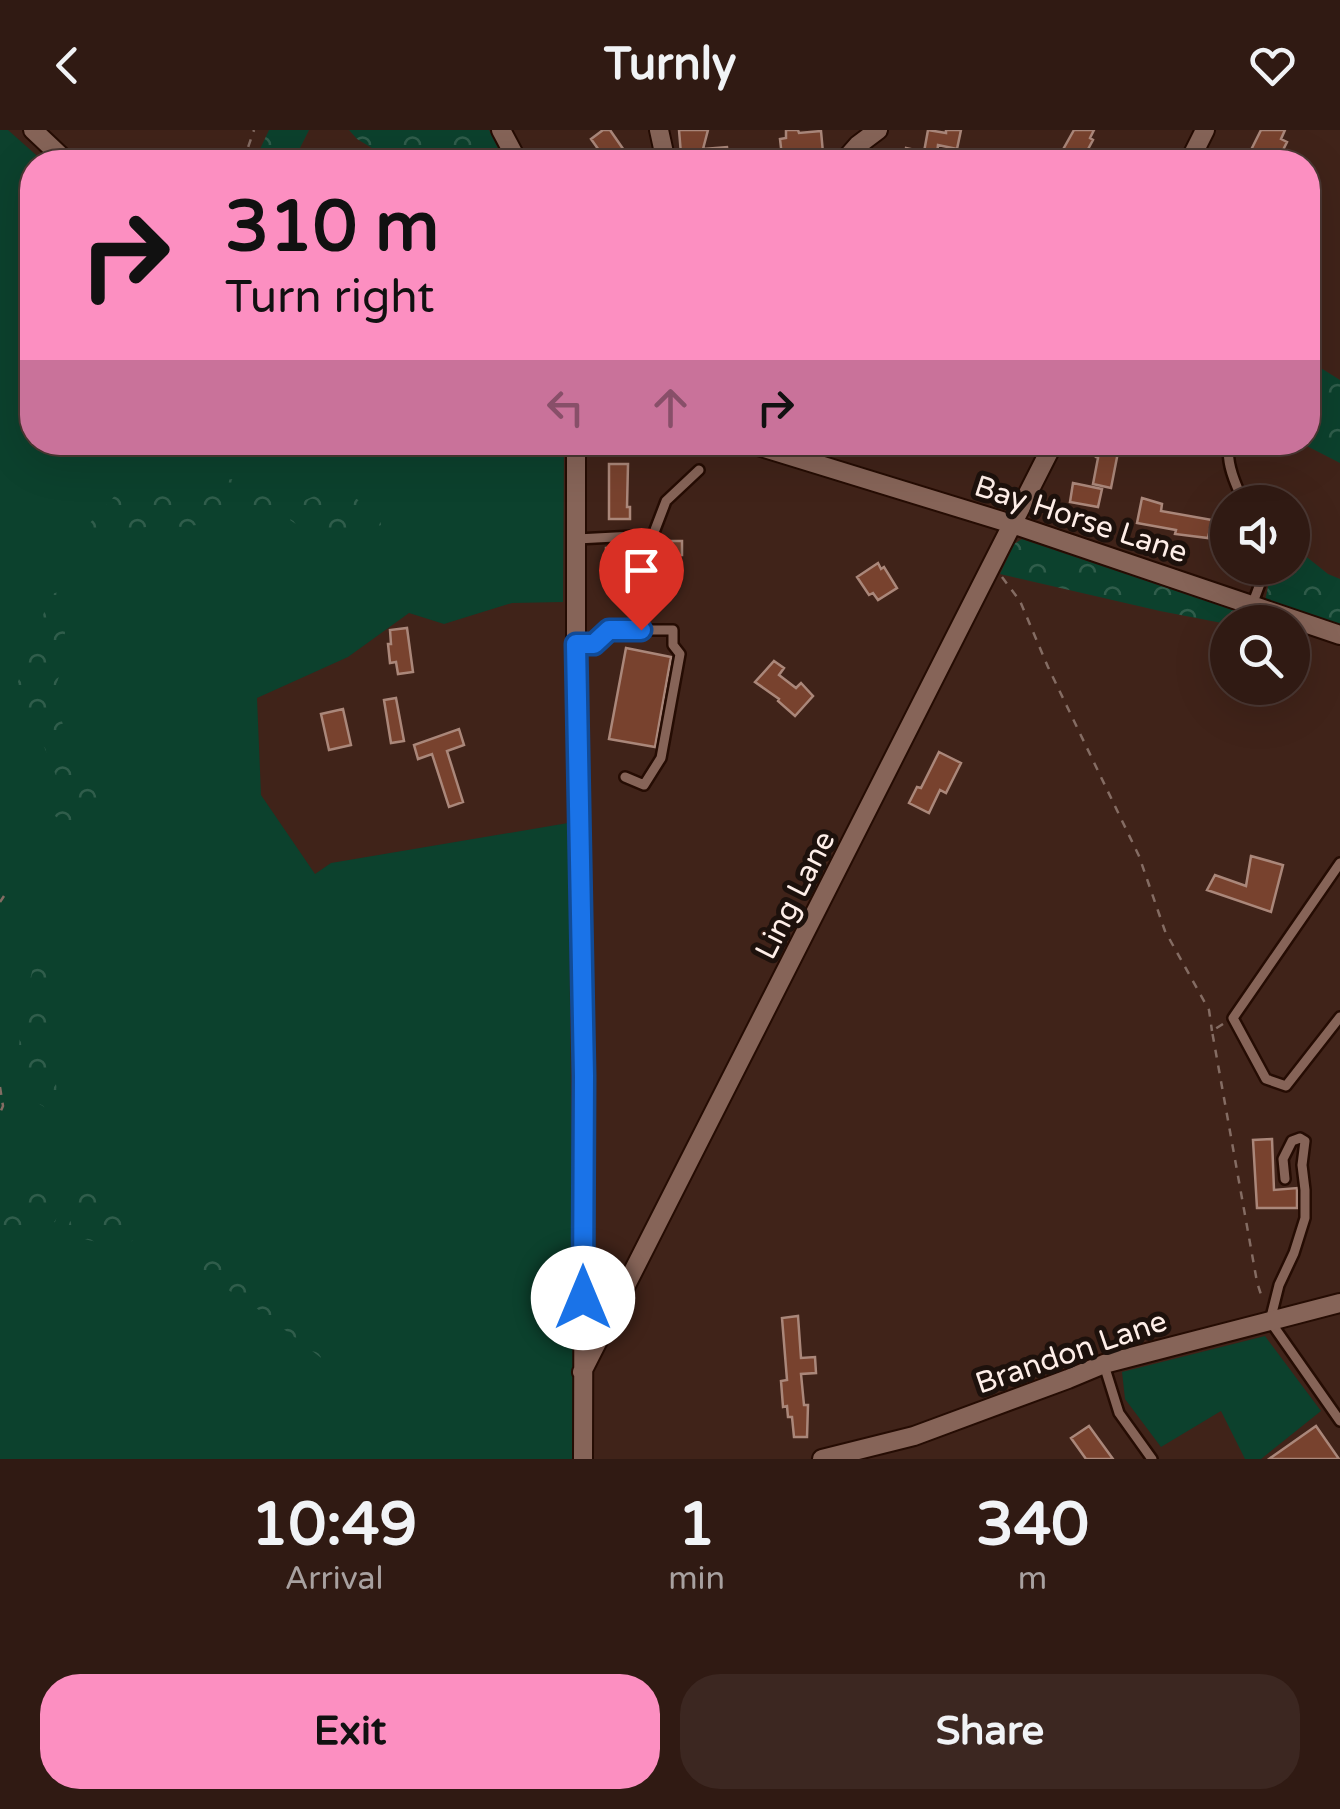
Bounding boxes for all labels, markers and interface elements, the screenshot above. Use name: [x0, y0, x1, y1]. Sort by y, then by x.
icon: back: [40, 38, 95, 93]
text: Turnly: [604, 38, 736, 92]
icon: heart: [1245, 38, 1300, 93]
text: 310 m: [225, 186, 439, 270]
icon: right: [60, 190, 190, 320]
text: Turn right: [225, 271, 434, 325]
icon: left: [538, 380, 593, 435]
icon: ahead: [643, 380, 698, 435]
icon: right: [748, 380, 803, 435]
street label: Bay Horse Lane: [970, 468, 1192, 571]
map controls: [1210, 485, 1310, 705]
button: sound: [1210, 485, 1310, 585]
pin: [599, 528, 684, 631]
icon: arrive: [614, 543, 669, 598]
button: search: [1210, 605, 1310, 705]
street label: Ling Lane: [747, 825, 844, 966]
position arrow: [531, 1246, 635, 1350]
street label: Brandon Lane: [971, 1302, 1172, 1402]
text: 10:49: [251, 1489, 417, 1561]
text: 1: [678, 1489, 715, 1561]
text: 340: [976, 1489, 1089, 1561]
text: Arrival: [285, 1560, 384, 1598]
text: min: [668, 1560, 725, 1598]
text: m: [1018, 1560, 1047, 1598]
button: Exit: [40, 1674, 660, 1789]
button: Share: [680, 1674, 1300, 1789]

